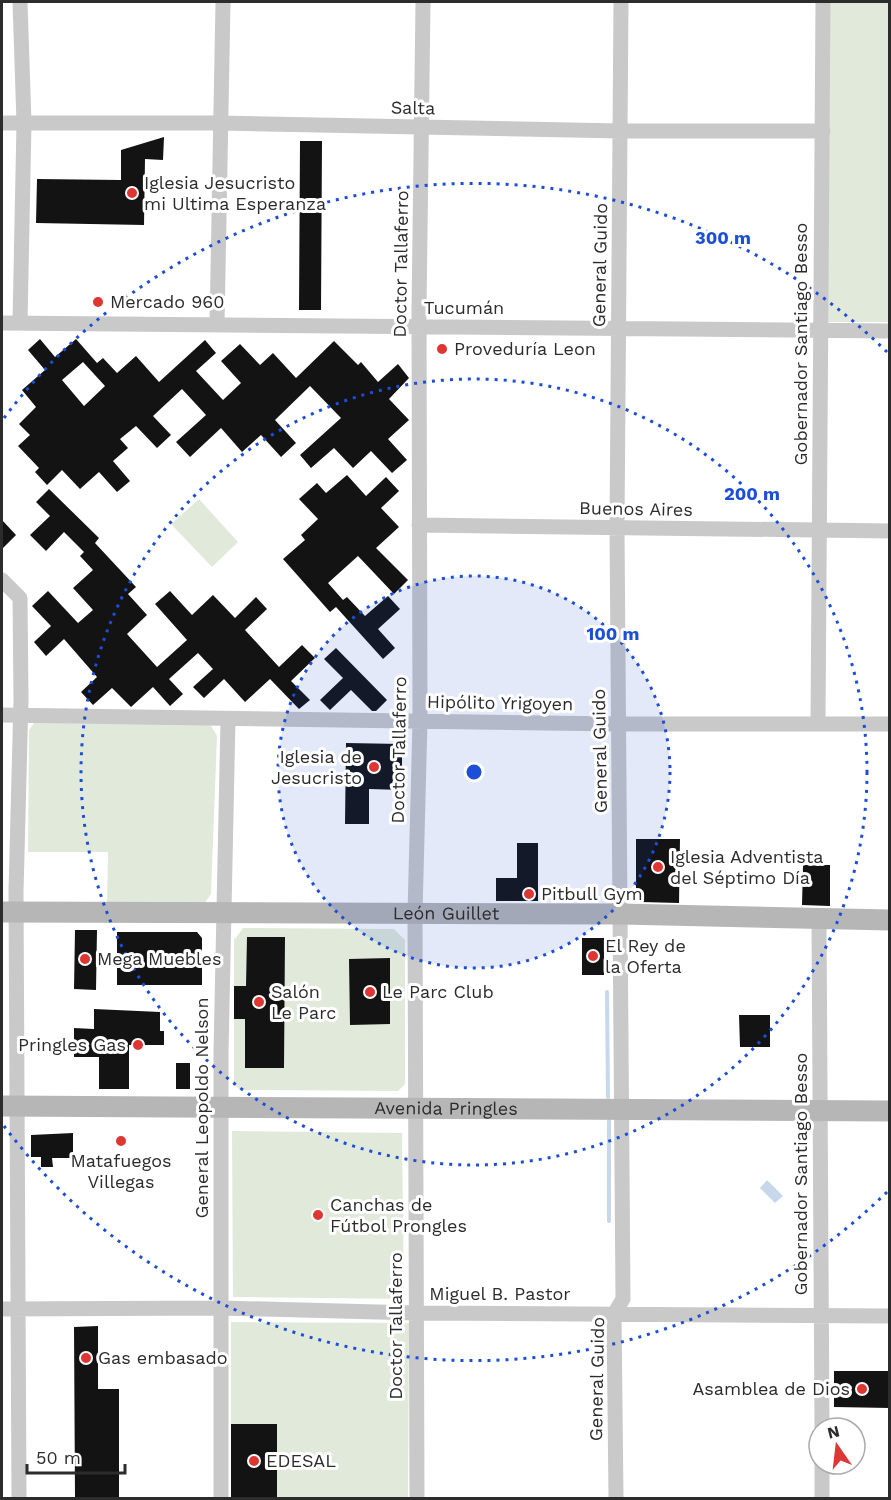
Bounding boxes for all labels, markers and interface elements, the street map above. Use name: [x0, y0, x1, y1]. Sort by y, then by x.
street label: Salta: [391, 97, 435, 118]
place label: Iglesia Jesucristo mi Ultima Esperanza: [144, 172, 326, 214]
marker: Iglesia Jesucristo mi Ultima Esperanza: [125, 186, 139, 200]
street label: Doctor Tallaferro: [389, 190, 412, 338]
street label: General Guido: [588, 203, 611, 327]
street label: Gobernador Santiago Besso: [790, 223, 811, 465]
text: 300 m: [695, 227, 751, 248]
place label: Mercado 960: [110, 291, 224, 312]
marker: Mercado 960: [91, 295, 105, 309]
street label: Tucumán: [424, 297, 504, 318]
place label: Proveduría Leon: [454, 338, 596, 359]
marker: Proveduría Leon: [435, 342, 449, 356]
text: 200 m: [724, 483, 780, 504]
street label: Buenos Aires: [579, 497, 693, 520]
text: 100 m: [586, 623, 640, 644]
street label: Doctor Tallaferro: [387, 676, 410, 824]
street label: General Guido: [588, 689, 611, 813]
street label: Hipólito Yrigoyen: [427, 691, 573, 714]
place label: Iglesia de Jesucristo: [271, 746, 362, 788]
marker: Iglesia de Jesucristo: [367, 760, 381, 774]
centre of rings: [464, 762, 484, 782]
place label: Iglesia Adventista del Séptimo Día: [670, 846, 823, 888]
marker: Iglesia Adventista del Séptimo Día: [651, 860, 665, 874]
place label: Pitbull Gym: [541, 883, 643, 904]
marker: Pitbull Gym: [522, 887, 536, 901]
street label: León Guillet: [393, 902, 500, 924]
place label: El Rey de la Oferta: [605, 935, 686, 977]
place label: Mega Muebles: [97, 948, 222, 969]
marker: El Rey de la Oferta: [586, 949, 600, 963]
marker: Mega Muebles: [78, 952, 92, 966]
place label: Salón Le Parc: [271, 981, 336, 1023]
place label: Le Parc Club: [382, 981, 494, 1002]
marker: Le Parc Club: [363, 985, 377, 999]
marker: Salón Le Parc: [252, 995, 266, 1009]
street label: General Leopoldo Nelson: [191, 997, 212, 1219]
place label: Pringles Gas: [18, 1034, 126, 1055]
marker: Pringles Gas: [131, 1038, 145, 1052]
street label: Gobernador Santiago Besso: [790, 1053, 811, 1295]
street label: Avenida Pringles: [374, 1097, 518, 1119]
marker: Matafuegos Villegas: [114, 1134, 128, 1148]
place label: Matafuegos Villegas: [70, 1150, 172, 1192]
place label: Canchas de Fútbol Prongles: [330, 1194, 467, 1236]
marker: Canchas de Fútbol Prongles: [311, 1208, 325, 1222]
street label: Doctor Tallaferro: [385, 1252, 406, 1400]
street label: Miguel B. Pastor: [429, 1283, 571, 1304]
street label: General Guido: [585, 1317, 608, 1441]
place label: Gas embasado: [98, 1347, 228, 1368]
marker: Gas embasado: [79, 1351, 93, 1365]
place label: Asamblea de Dios: [693, 1378, 850, 1399]
marker: Asamblea de Dios: [855, 1382, 869, 1396]
north arrow: [807, 1416, 867, 1476]
text: N: [825, 1421, 842, 1443]
scale bar: [27, 1437, 124, 1475]
text: 50 m: [36, 1447, 81, 1468]
place label: EDESAL: [266, 1450, 336, 1471]
marker: EDESAL: [247, 1454, 261, 1468]

